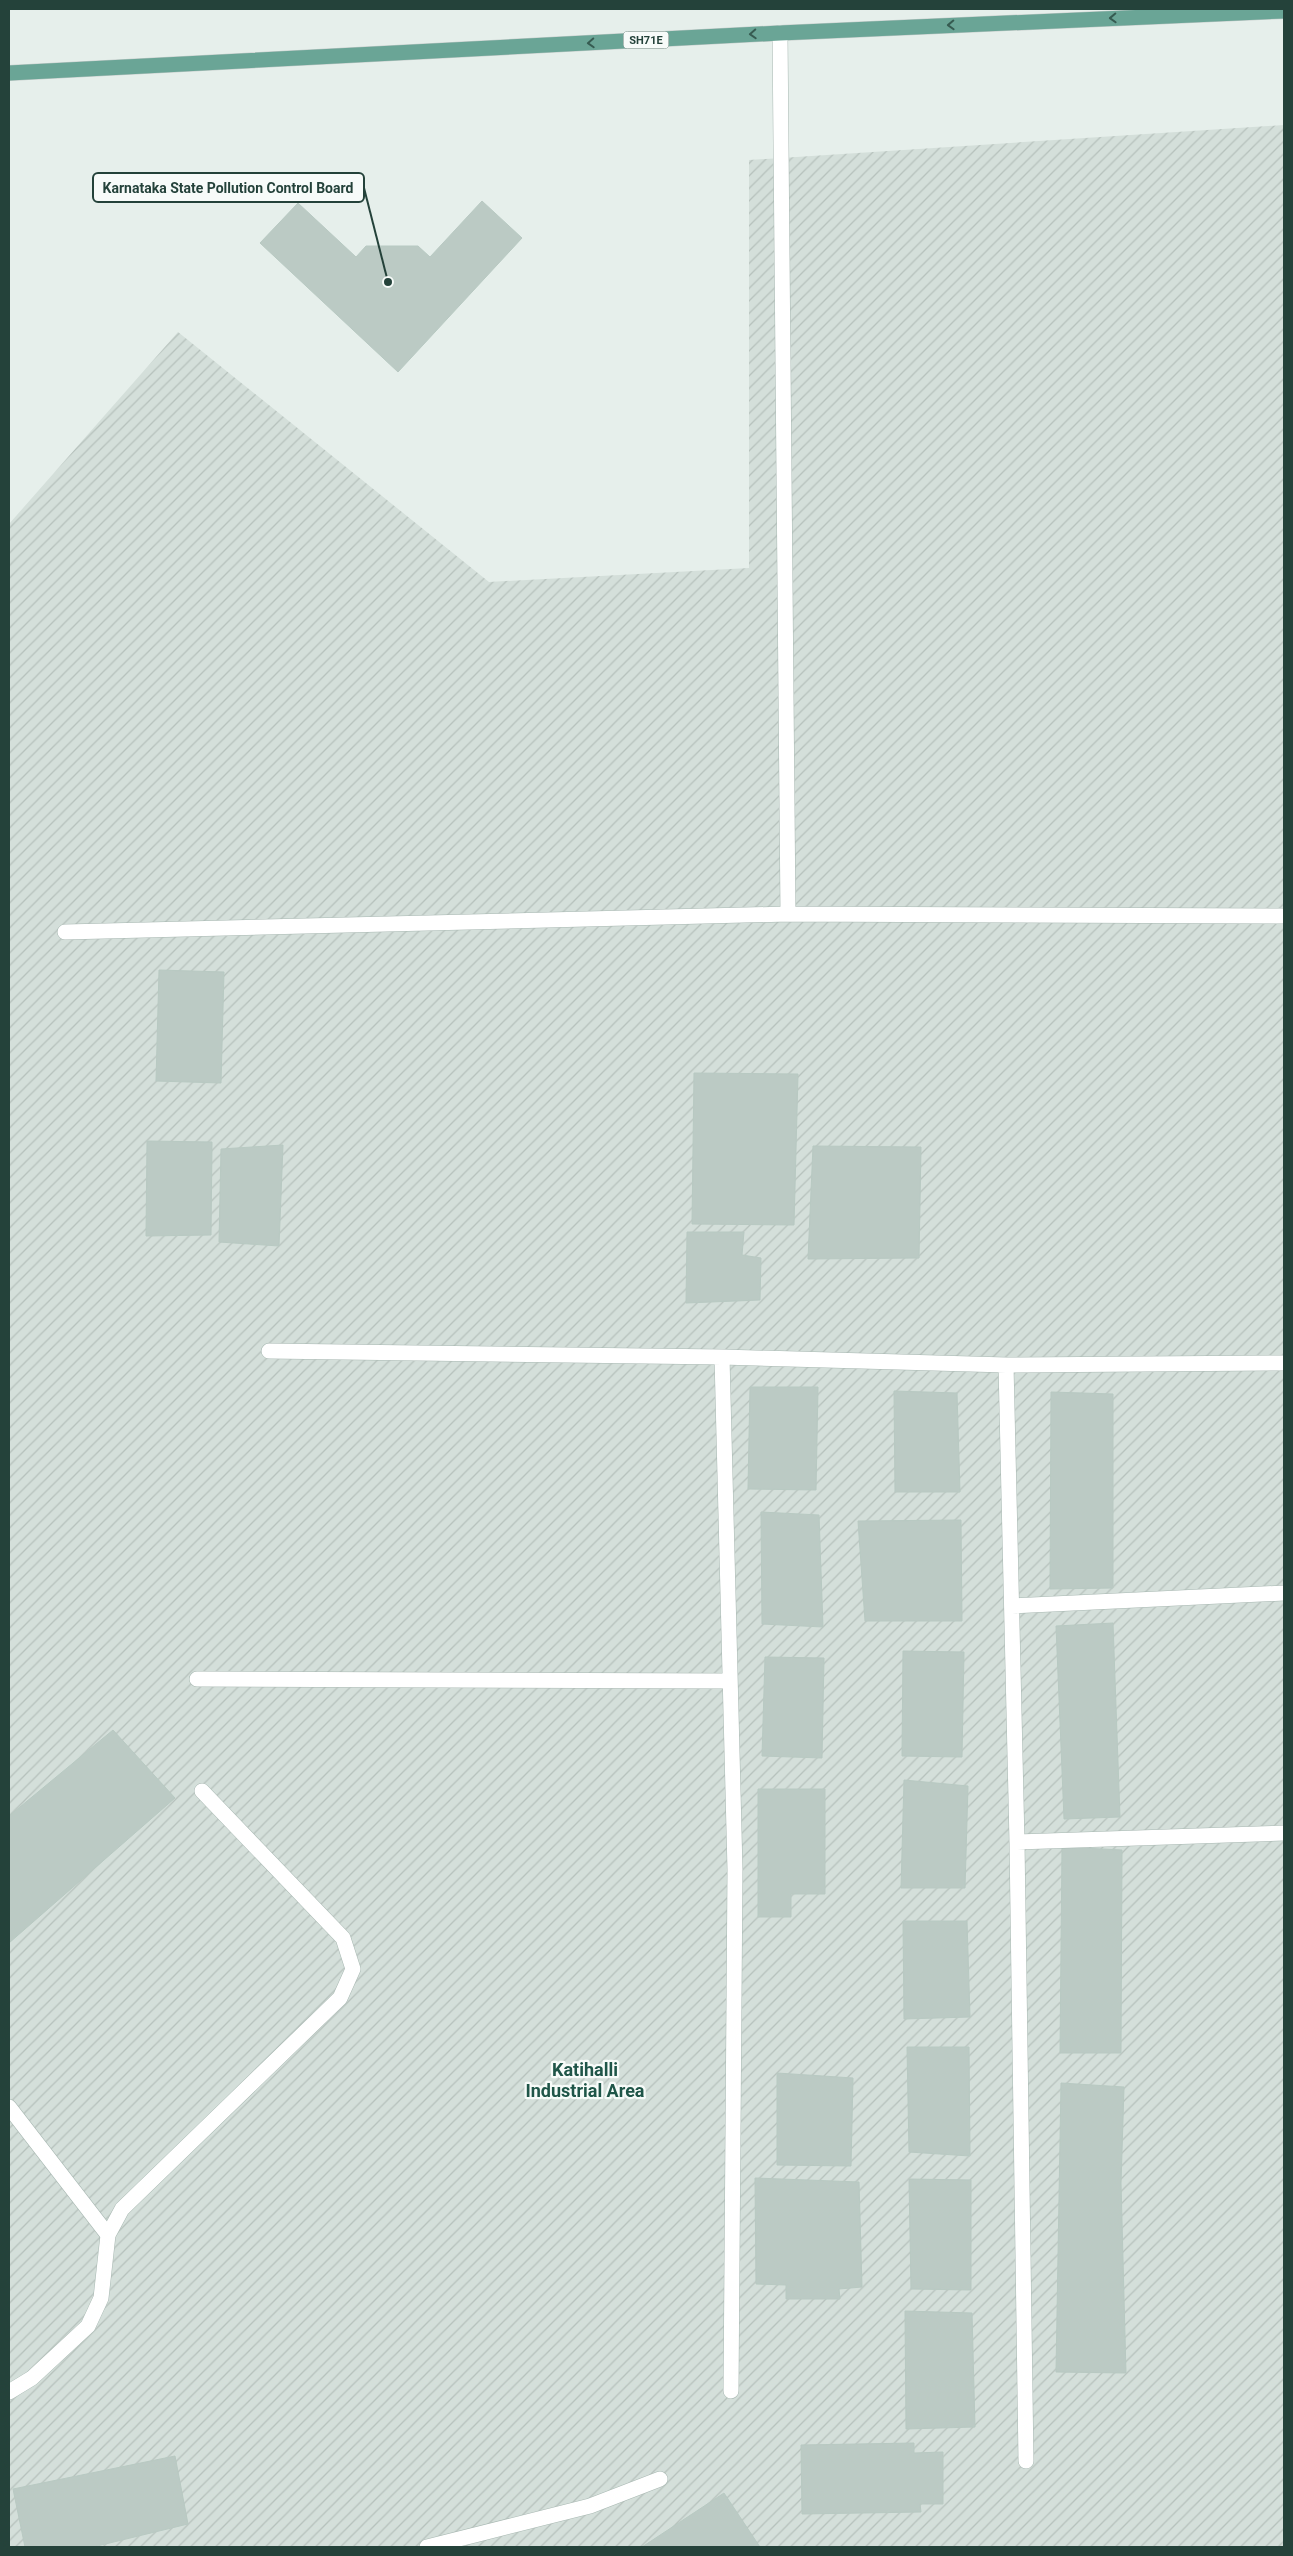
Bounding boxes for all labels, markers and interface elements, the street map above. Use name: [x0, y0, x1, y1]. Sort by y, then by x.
one-way arrow: [1109, 13, 1117, 24]
one-way arrow: [947, 20, 955, 31]
one-way arrow: [749, 29, 757, 39]
road number: SH71E: [624, 32, 668, 48]
one-way arrow: [587, 37, 595, 48]
callout: Karnataka State Pollution Control Board: [93, 173, 364, 202]
text: Karnataka State Pollution Control Board: [103, 180, 354, 196]
district label: Katihalli Industrial Area: [525, 2059, 645, 2101]

